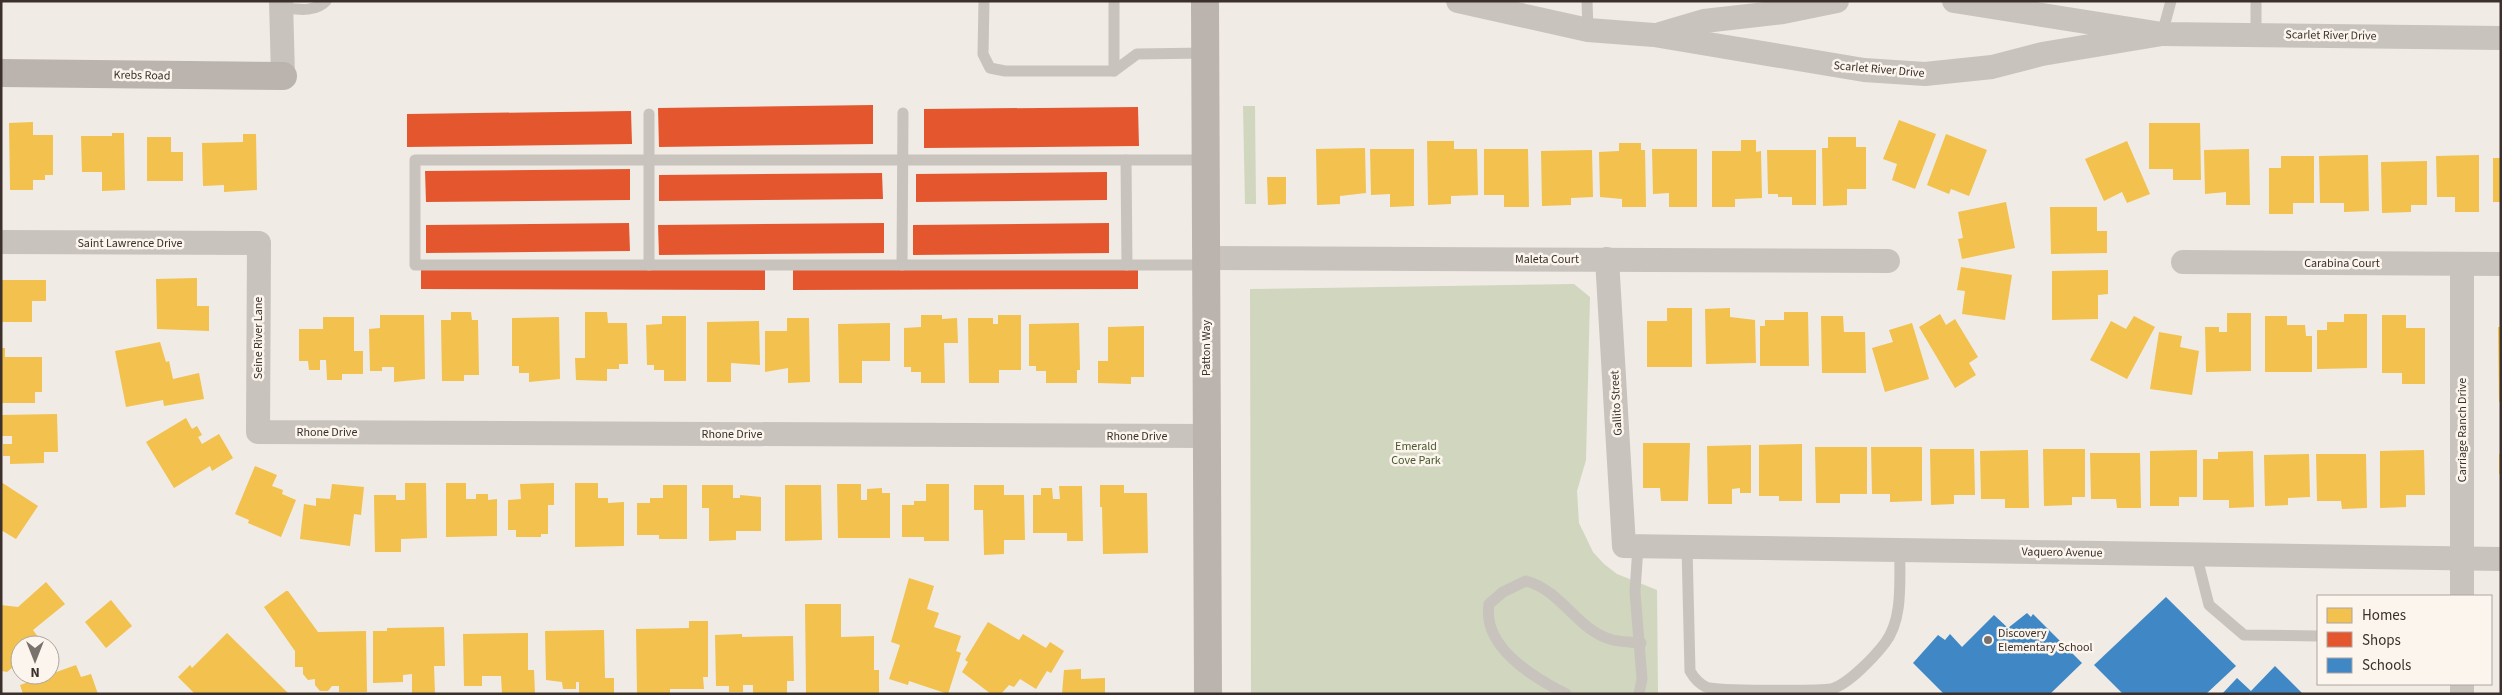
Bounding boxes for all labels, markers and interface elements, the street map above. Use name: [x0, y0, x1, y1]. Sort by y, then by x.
street label: Scarlet River Drive: [2285, 26, 2377, 45]
street label: Scarlet River Drive: [1833, 57, 1925, 82]
street label: Krebs Road: [113, 67, 171, 84]
street label: Saint Lawrence Drive: [77, 235, 183, 252]
street label: Maleta Court: [1515, 251, 1579, 268]
street label: Carabina Court: [2304, 255, 2380, 272]
street label: Seine River Lane: [250, 297, 267, 379]
street label: Patton Way: [1198, 319, 1215, 376]
street label: Gallito Street: [1606, 370, 1627, 436]
street label: Carriage Ranch Drive: [2454, 378, 2471, 482]
street label: Rhone Drive: [297, 424, 357, 441]
street label: Rhone Drive: [702, 426, 762, 443]
street label: Rhone Drive: [1107, 428, 1167, 445]
park label: Emerald Cove Park: [1391, 438, 1441, 469]
street label: Vaquero Avenue: [2021, 543, 2103, 562]
legend: [2317, 595, 2492, 685]
text: Homes: [2362, 605, 2406, 626]
place label: Discovery Elementary School: [1998, 625, 2093, 656]
text: Shops: [2362, 630, 2401, 651]
marker: Discovery Elementary School: [1982, 634, 1994, 646]
north arrow: [10, 635, 60, 685]
text: Schools: [2362, 655, 2411, 676]
text: N: [30, 662, 40, 682]

